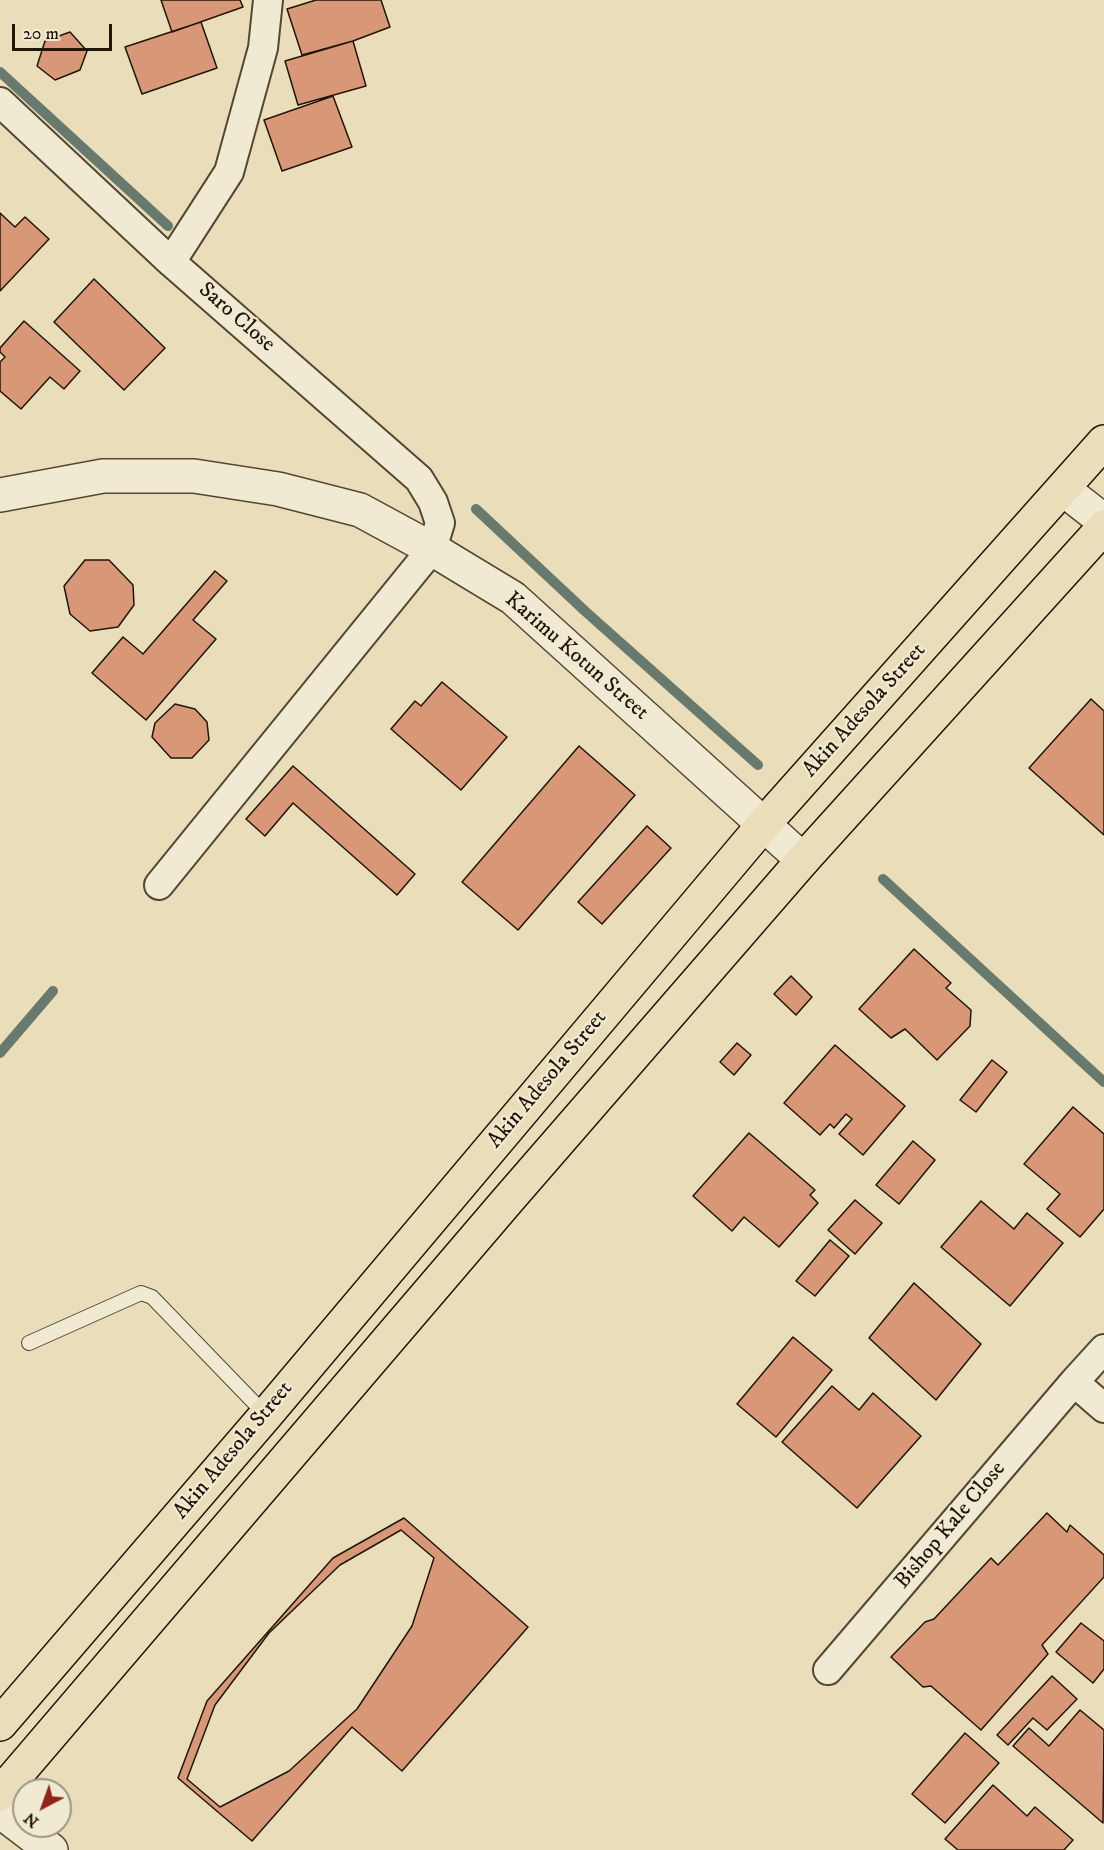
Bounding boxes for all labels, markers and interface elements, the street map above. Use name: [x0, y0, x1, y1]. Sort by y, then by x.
scale bar: [15, 12, 116, 50]
text: 20 m: [23, 23, 59, 45]
street label: Saro Close: [192, 278, 280, 358]
street label: Karimu Kotun Street: [499, 587, 653, 727]
street label: Akin Adesola Street: [798, 638, 932, 784]
street label: Akin Adesola Street: [483, 1006, 613, 1154]
street label: Akin Adesola Street: [169, 1377, 299, 1525]
street label: Bishop Kale Close: [890, 1457, 1012, 1595]
north arrow: [12, 1778, 72, 1838]
text: N: [20, 1808, 43, 1832]

